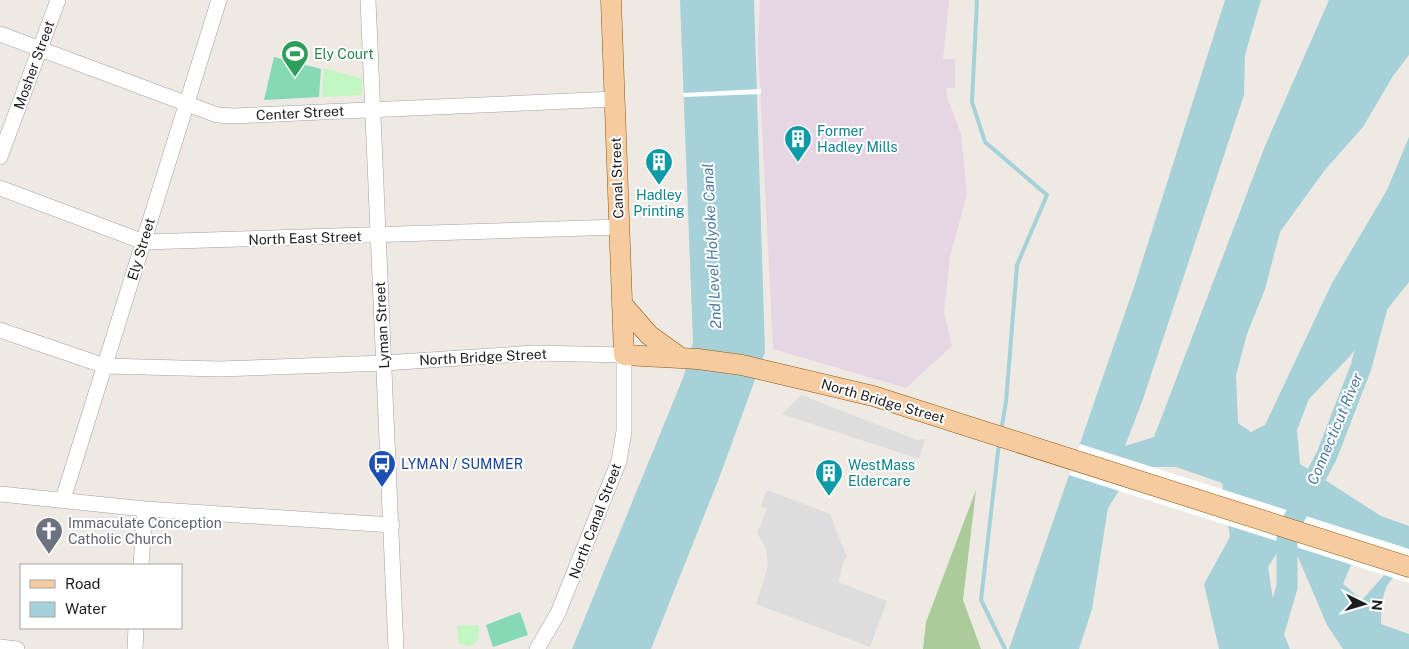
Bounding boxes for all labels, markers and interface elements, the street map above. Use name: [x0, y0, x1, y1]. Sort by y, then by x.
street label: Mosher Street: [11, 19, 57, 111]
sports icon: Ely Court: [280, 39, 310, 78]
place label: Ely Court: [314, 46, 374, 62]
street label: Center Street: [255, 103, 345, 123]
place label: Former Hadley Mills: [817, 123, 898, 155]
building icon: Former Hadley Mills: [783, 124, 813, 163]
street label: Canal Street: [608, 137, 626, 219]
building icon: Hadley Printing: [644, 147, 674, 186]
water label: 2nd Level Holyoke Canal: [699, 163, 724, 329]
place label: Hadley Printing: [633, 187, 685, 219]
street label: Ely Street: [124, 216, 158, 282]
street label: North East Street: [248, 228, 362, 248]
street label: Lyman Street: [372, 281, 392, 369]
street label: North Bridge Street: [419, 346, 547, 368]
water label: Connecticut River: [1303, 370, 1366, 487]
street label: North Bridge Street: [819, 376, 947, 426]
bus stop icon: LYMAN / SUMMER: [367, 449, 397, 488]
place label: LYMAN / SUMMER: [401, 456, 523, 472]
place label: WestMass Eldercare: [848, 457, 915, 489]
building icon: WestMass Eldercare: [814, 458, 844, 497]
street label: North Canal Street: [566, 461, 624, 581]
place label: Immaculate Conception Catholic Church: [68, 515, 222, 547]
church icon: Immaculate Conception Catholic Church: [34, 516, 64, 555]
legend: [20, 564, 182, 629]
text: Road: [65, 575, 101, 592]
north arrow: [1339, 579, 1389, 629]
text: N: [1369, 599, 1385, 611]
text: Water: [65, 600, 107, 617]

